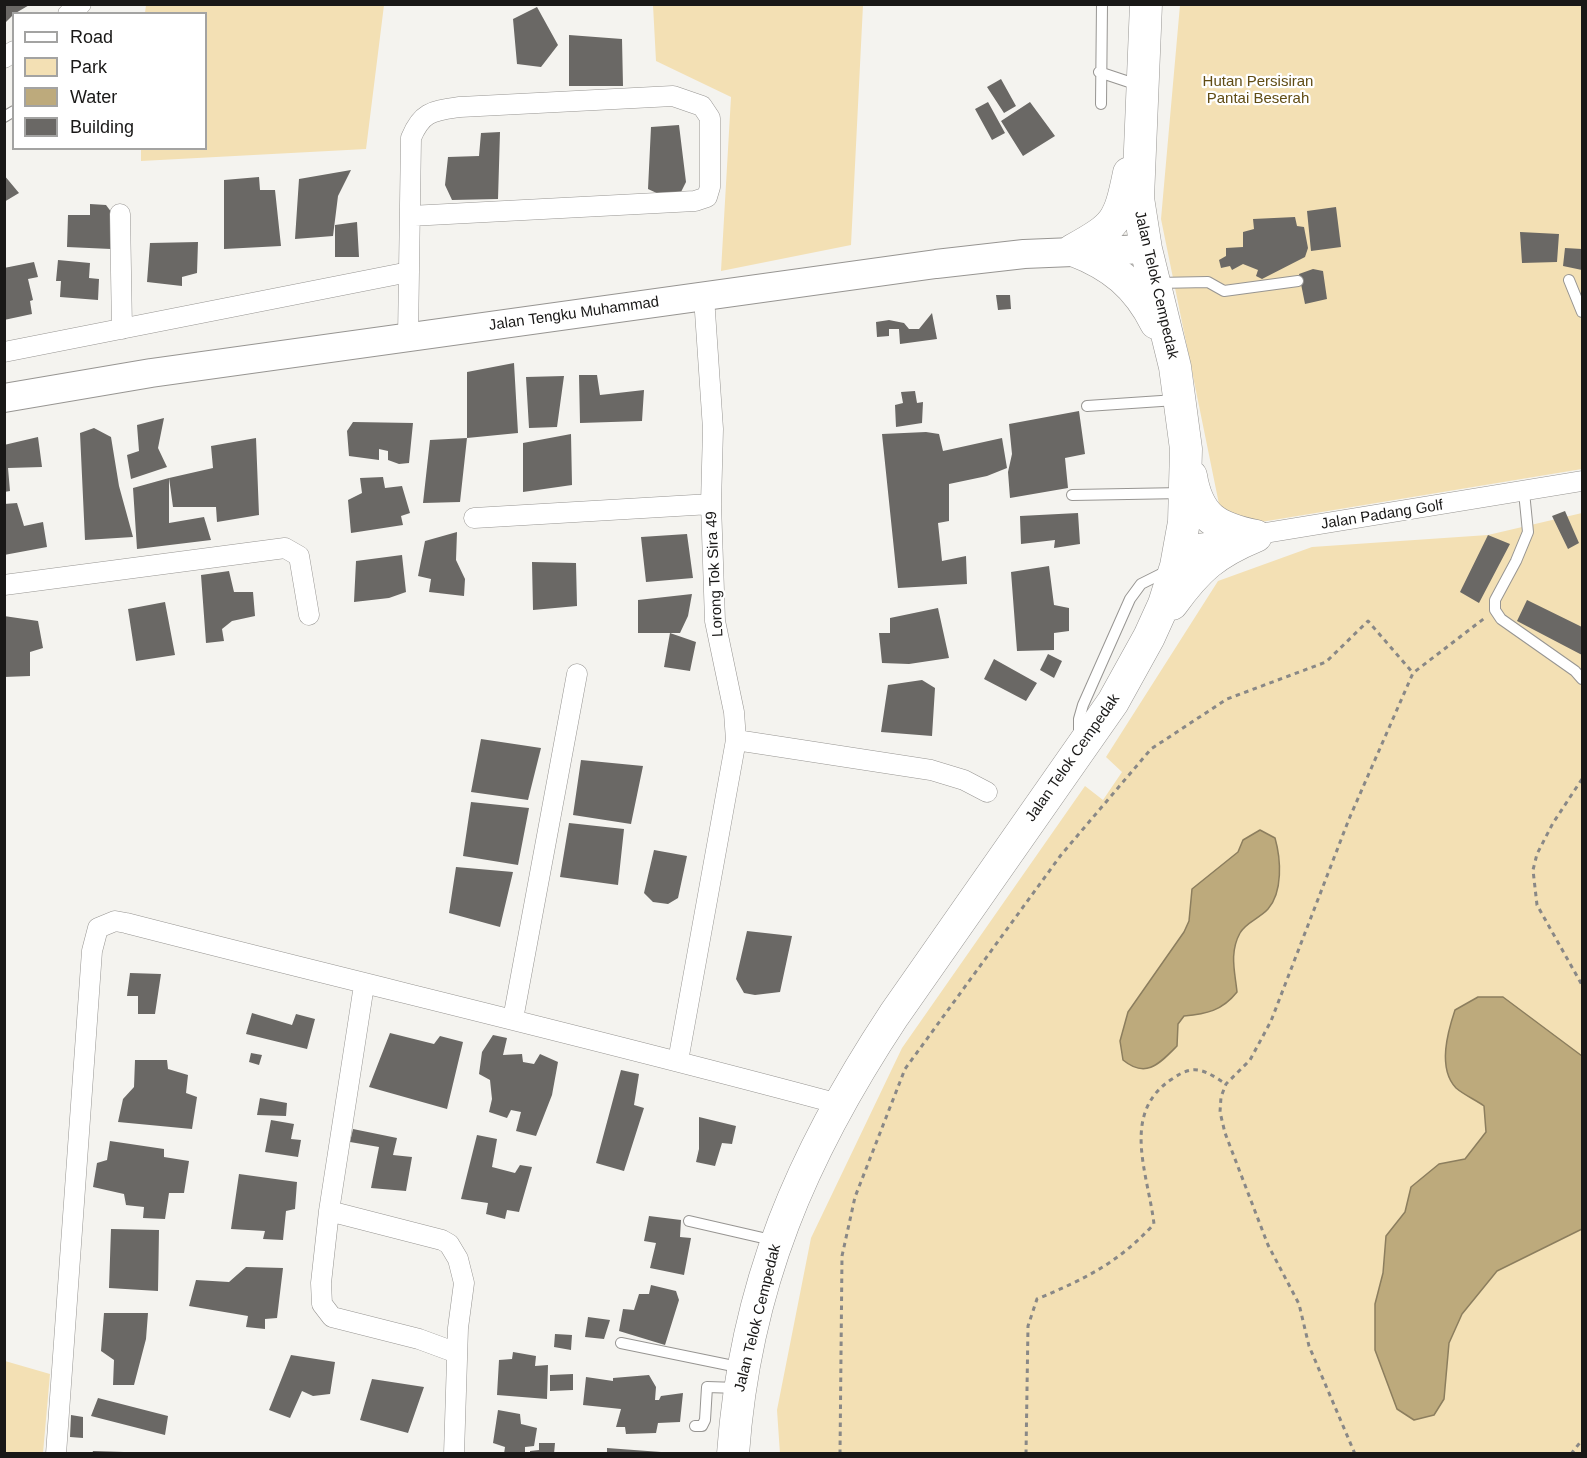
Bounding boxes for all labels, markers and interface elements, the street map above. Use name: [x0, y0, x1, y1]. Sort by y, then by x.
legend: [12, 12, 207, 150]
text: Road: [70, 27, 113, 47]
text: Park: [70, 57, 107, 77]
park label: Hutan Persisiran Pantai Beserah: [1203, 73, 1313, 108]
text: Water: [70, 87, 117, 107]
text: Building: [70, 117, 134, 137]
street label: Jalan Telok Cempedak: [1130, 209, 1182, 361]
street label: Jalan Tengku Muhammad: [488, 293, 660, 335]
street label: Jalan Padang Golf: [1320, 496, 1444, 534]
street label: Lorong Tok Sira 49: [703, 511, 727, 637]
street label: Jalan Telok Cempedak: [1022, 691, 1124, 825]
street label: Jalan Telok Cempedak: [731, 1242, 785, 1394]

